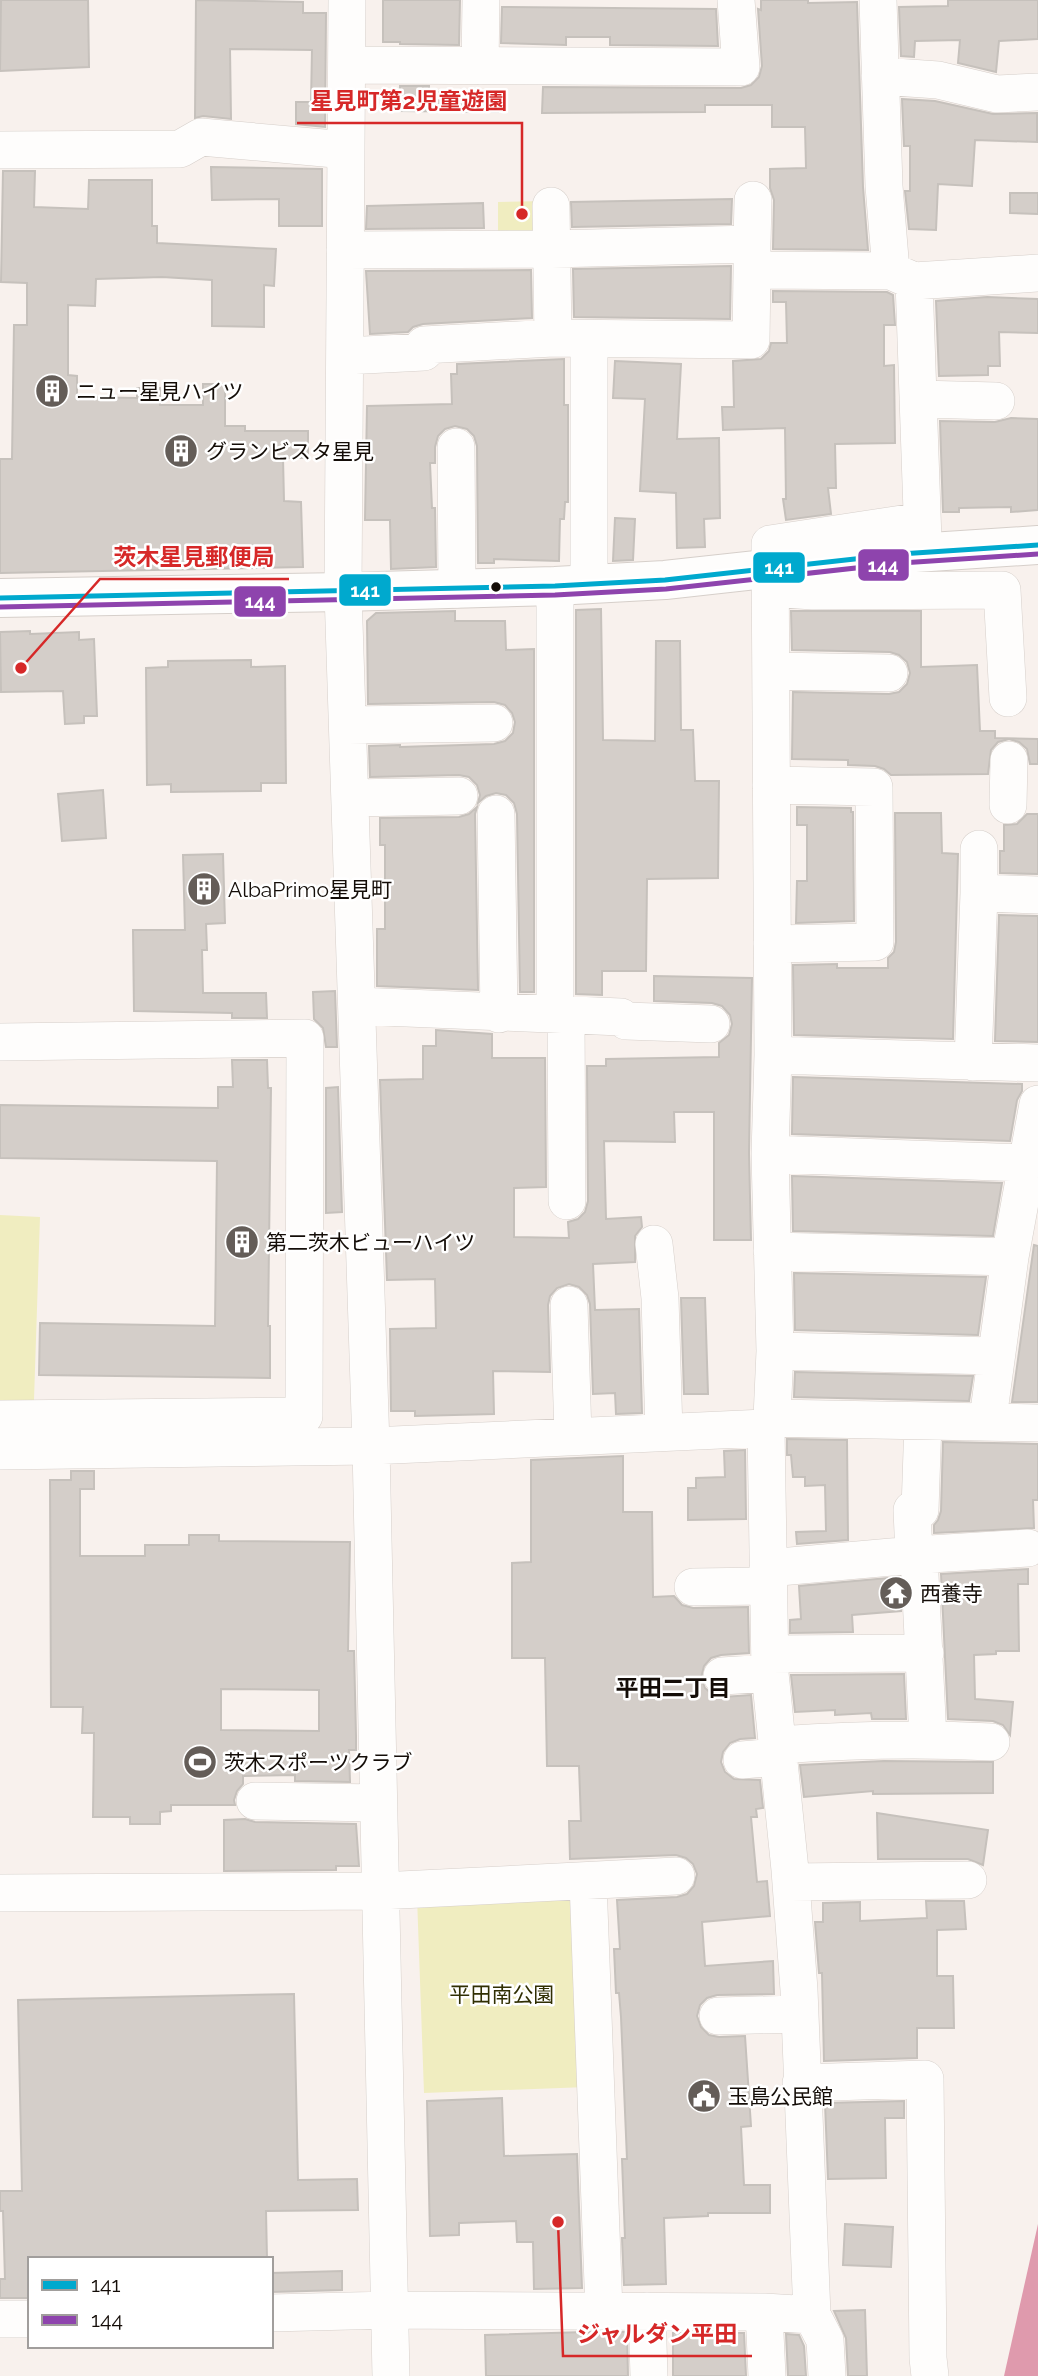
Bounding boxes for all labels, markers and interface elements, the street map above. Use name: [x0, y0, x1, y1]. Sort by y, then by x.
callout: 星見町第2児童遊園: [297, 79, 522, 123]
text: 星見町第2児童遊園: [311, 87, 507, 114]
building icon: ニュー星見ハイツ: [33, 372, 71, 410]
place label: ニュー星見ハイツ: [76, 379, 244, 404]
building icon: グランビスタ星見: [162, 432, 200, 470]
place label: グランビスタ星見: [206, 439, 374, 464]
callout: 茨木星見郵便局: [100, 535, 289, 579]
text: 茨木星見郵便局: [114, 543, 275, 570]
line badge: 144: [857, 548, 910, 582]
line badge: 141: [752, 551, 806, 584]
text: 144: [867, 554, 899, 576]
text: 141: [764, 556, 794, 578]
line badge: 141: [338, 573, 392, 607]
text: 141: [350, 579, 380, 601]
unlabelled marker: [489, 580, 503, 594]
line badge: 144: [233, 585, 287, 618]
text: 144: [244, 590, 276, 612]
building icon: AlbaPrimo星見町: [185, 870, 223, 908]
place label: AlbaPrimo星見町: [228, 877, 392, 902]
building icon: 第二茨木ビューハイツ: [223, 1223, 261, 1261]
place label: 第二茨木ビューハイツ: [266, 1230, 475, 1255]
temple icon: 西養寺: [877, 1574, 915, 1612]
place label: 西養寺: [920, 1581, 983, 1606]
district label: 平田二丁目: [616, 1674, 731, 1701]
sports icon: 茨木スポーツクラブ: [181, 1743, 219, 1781]
place label: 茨木スポーツクラブ: [224, 1750, 413, 1775]
park label: 平田南公園: [450, 1982, 555, 2007]
public building icon: 玉島公民館: [685, 2077, 723, 2115]
place label: 玉島公民館: [728, 2084, 833, 2109]
legend: [28, 2257, 273, 2348]
text: 141: [91, 2272, 120, 2297]
text: 144: [91, 2307, 123, 2332]
callout: ジャルダン平田: [563, 2312, 752, 2356]
text: ジャルダン平田: [577, 2320, 737, 2347]

